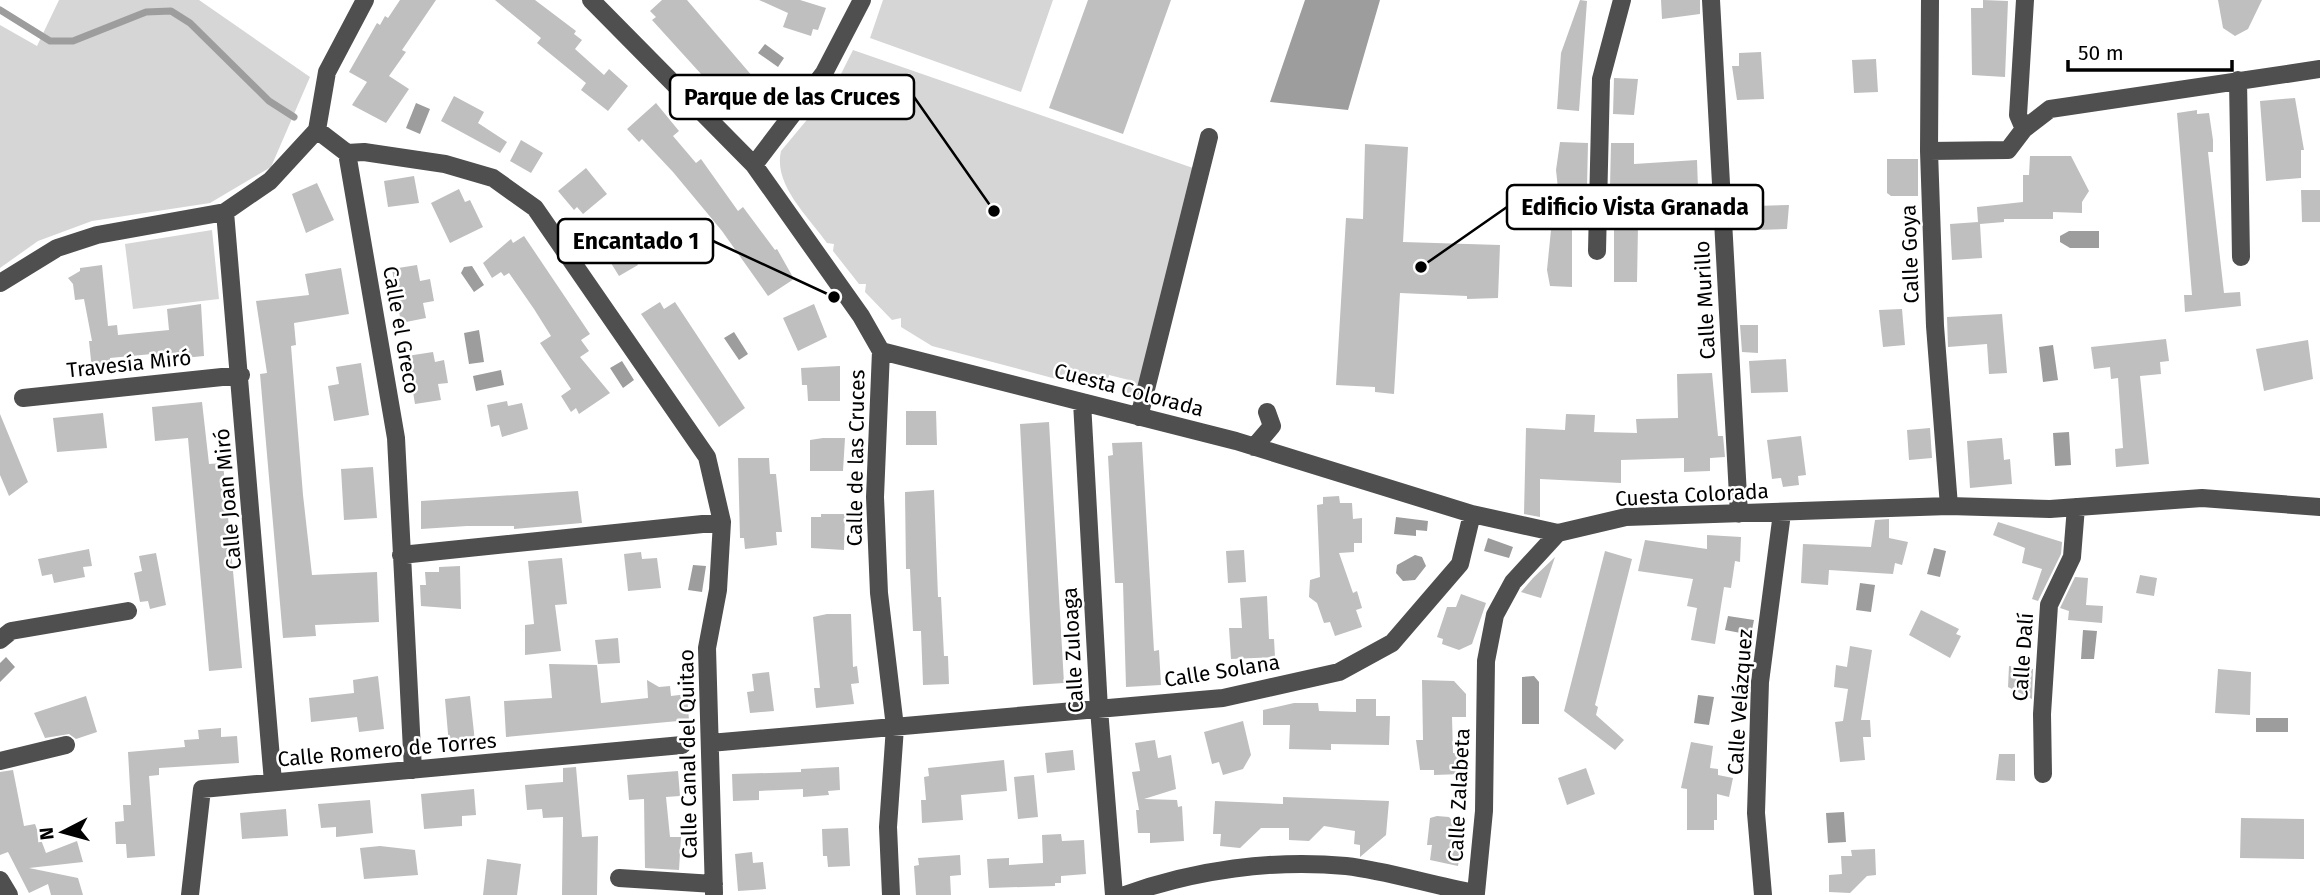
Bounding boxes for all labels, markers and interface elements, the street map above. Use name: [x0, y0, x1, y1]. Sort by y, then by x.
scale bar: [2068, 28, 2232, 72]
text: 50 m: [2078, 40, 2124, 66]
callout: Parque de las Cruces: [670, 75, 914, 119]
text: Parque de las Cruces: [684, 83, 900, 111]
callout: Edificio Vista Granada: [1507, 185, 1763, 229]
text: Edificio Vista Granada: [1521, 193, 1749, 221]
street label: Calle Goya: [1895, 204, 1925, 304]
callout: Encantado 1: [558, 219, 713, 263]
text: Encantado 1: [573, 227, 699, 255]
street label: Calle Murillo: [1689, 240, 1721, 360]
street label: Calle el Greco: [377, 264, 425, 396]
street label: Travesía Miró: [65, 345, 193, 383]
street label: Cuesta Colorada: [1051, 358, 1207, 422]
street label: Calle de las Cruces: [841, 369, 871, 547]
street label: Calle Joan Miró: [209, 427, 247, 571]
street label: Cuesta Colorada: [1614, 478, 1770, 512]
street label: Calle Zuloaga: [1057, 586, 1089, 714]
street label: Calle Dalí: [2007, 612, 2039, 702]
street label: Calle Velázquez: [1722, 628, 1758, 776]
street label: Calle Canal del Quitao: [673, 649, 703, 859]
street label: Calle Solana: [1162, 649, 1282, 693]
street label: Calle Romero de Torres: [276, 727, 498, 773]
street label: Calle Zalabeta: [1443, 727, 1475, 863]
north arrow: [28, 797, 98, 867]
text: N: [34, 826, 59, 841]

